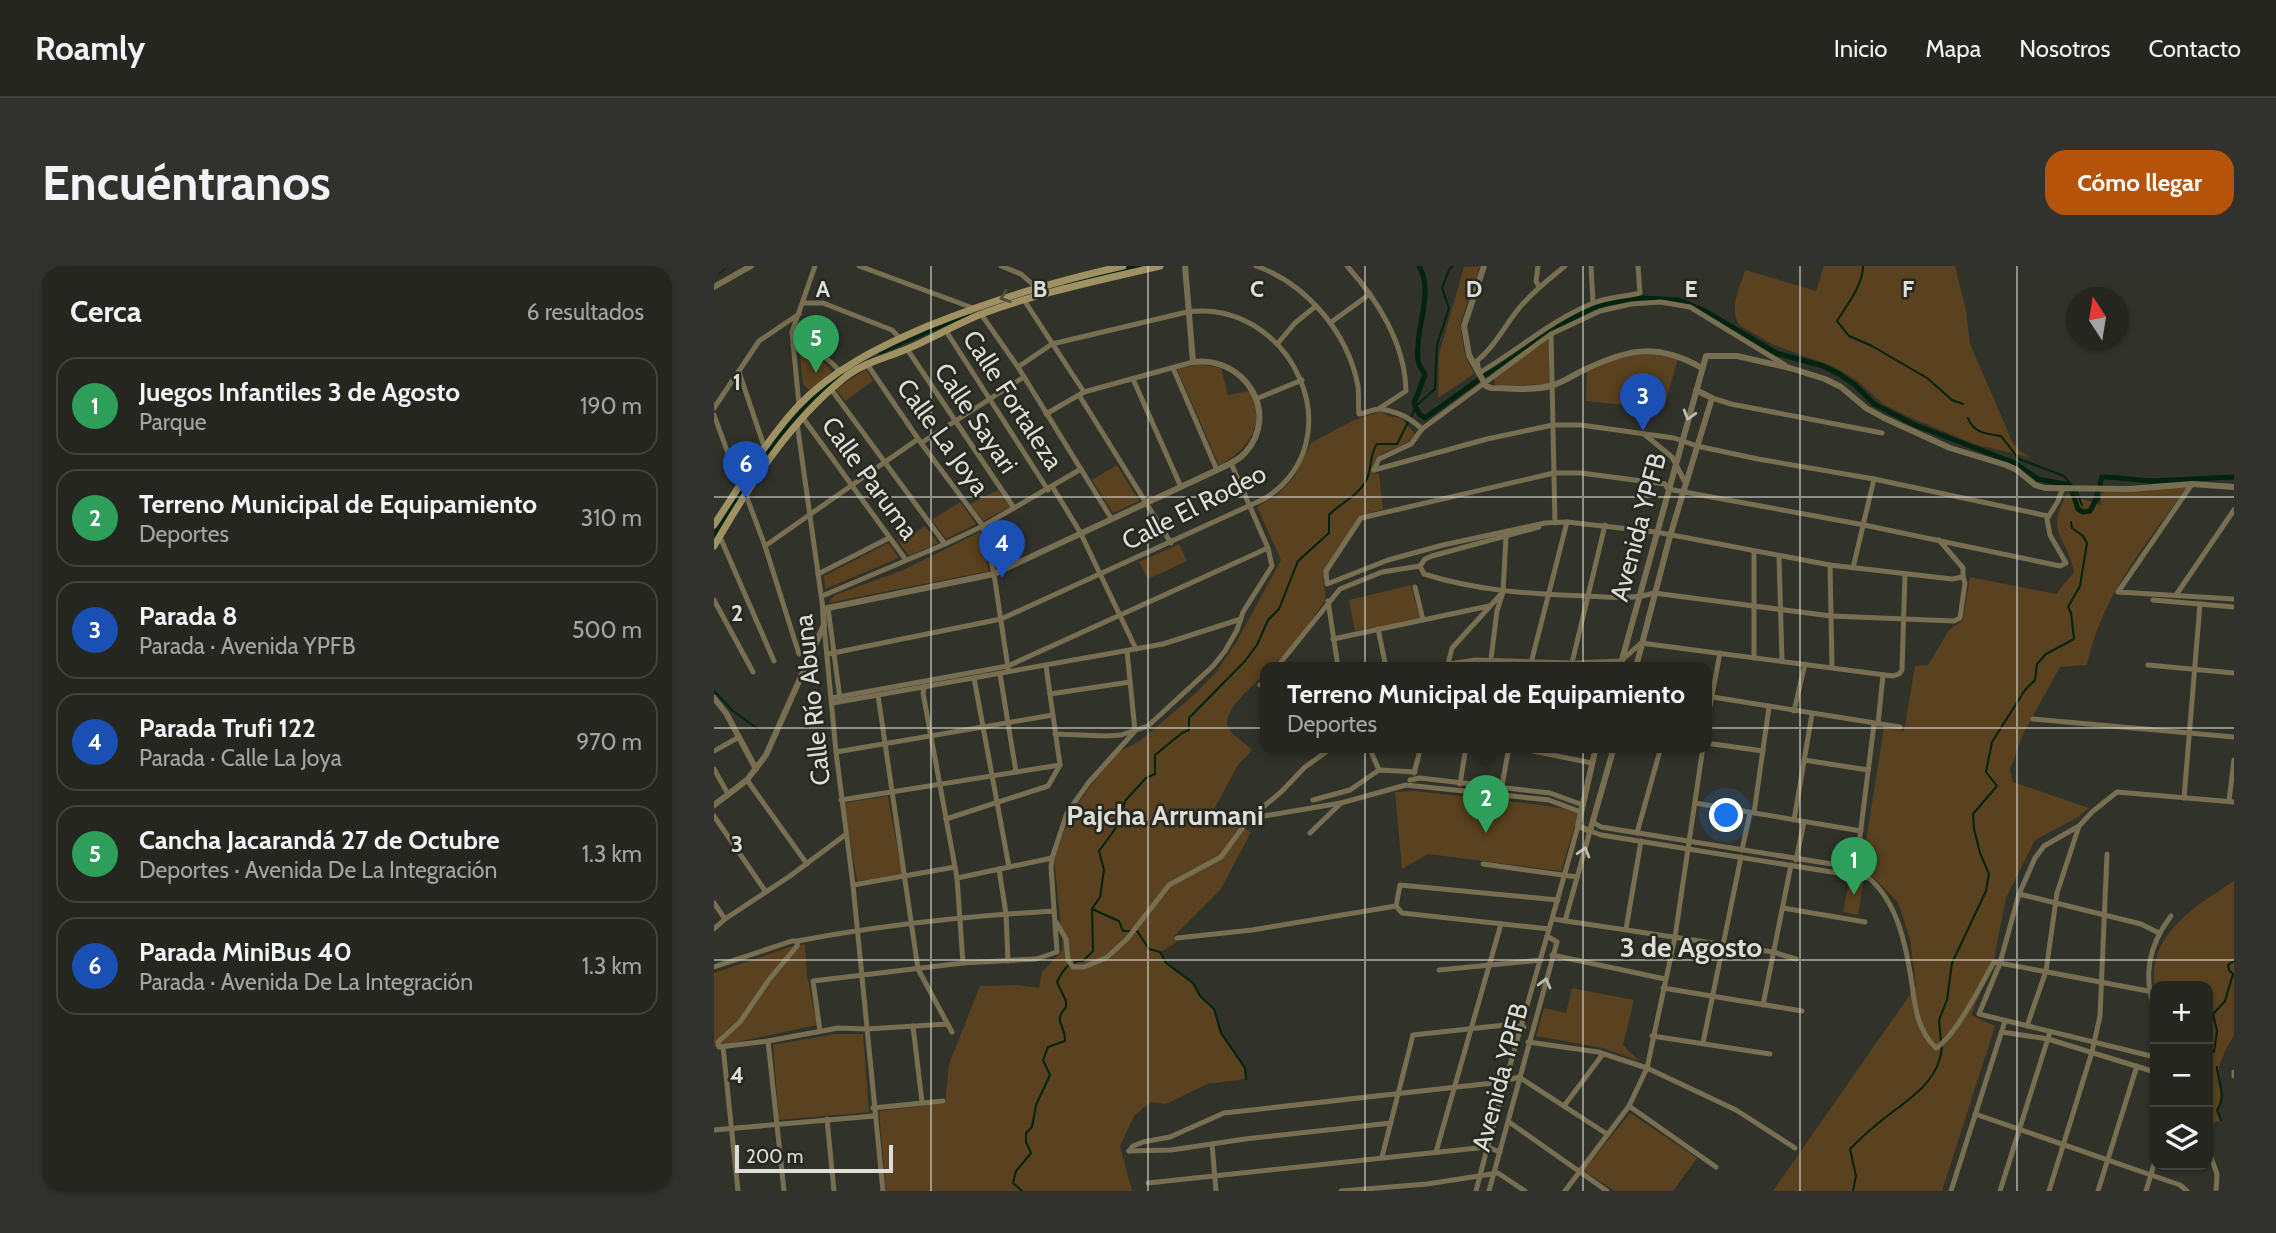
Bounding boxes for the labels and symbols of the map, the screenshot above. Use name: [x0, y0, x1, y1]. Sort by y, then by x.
text: A: [816, 275, 831, 303]
text: B: [1033, 275, 1047, 303]
text: C: [1250, 275, 1264, 303]
text: D: [1466, 275, 1482, 303]
text: E: [1684, 275, 1698, 303]
text: F: [1902, 275, 1914, 303]
north arrow: [2066, 287, 2129, 350]
one-way arrow: [999, 289, 1011, 303]
pin: 5: [793, 315, 839, 373]
street label: Calle Fortaleza: [956, 324, 1070, 476]
street label: Calle Sayari: [927, 357, 1025, 479]
text: 1: [733, 368, 741, 396]
street label: Calle La Joya: [890, 372, 996, 502]
pin: 3: [1620, 373, 1666, 431]
one-way arrow: [1683, 409, 1697, 421]
street label: Calle Paruma: [815, 410, 926, 546]
pin: 6: [723, 441, 769, 499]
street label: Avenida YPFB: [1603, 449, 1673, 605]
street label: Calle El Rodeo: [1116, 457, 1272, 557]
pin: 4: [979, 520, 1025, 578]
text: 2: [731, 599, 743, 627]
street label: Calle Río Abuna: [787, 612, 837, 787]
pin: 2: [1463, 775, 1509, 833]
district label: Pajcha Arrumani: [1066, 798, 1264, 832]
your location: [1709, 798, 1743, 832]
text: 3: [731, 830, 743, 858]
pin: 1: [1831, 837, 1877, 895]
one-way arrow: [1575, 846, 1590, 858]
district label: 3 de Agosto: [1620, 930, 1762, 964]
one-way arrow: [1536, 977, 1551, 989]
street label: Avenida YPFB: [1465, 999, 1535, 1155]
text: 4: [730, 1061, 744, 1089]
scale bar: [735, 1142, 892, 1174]

